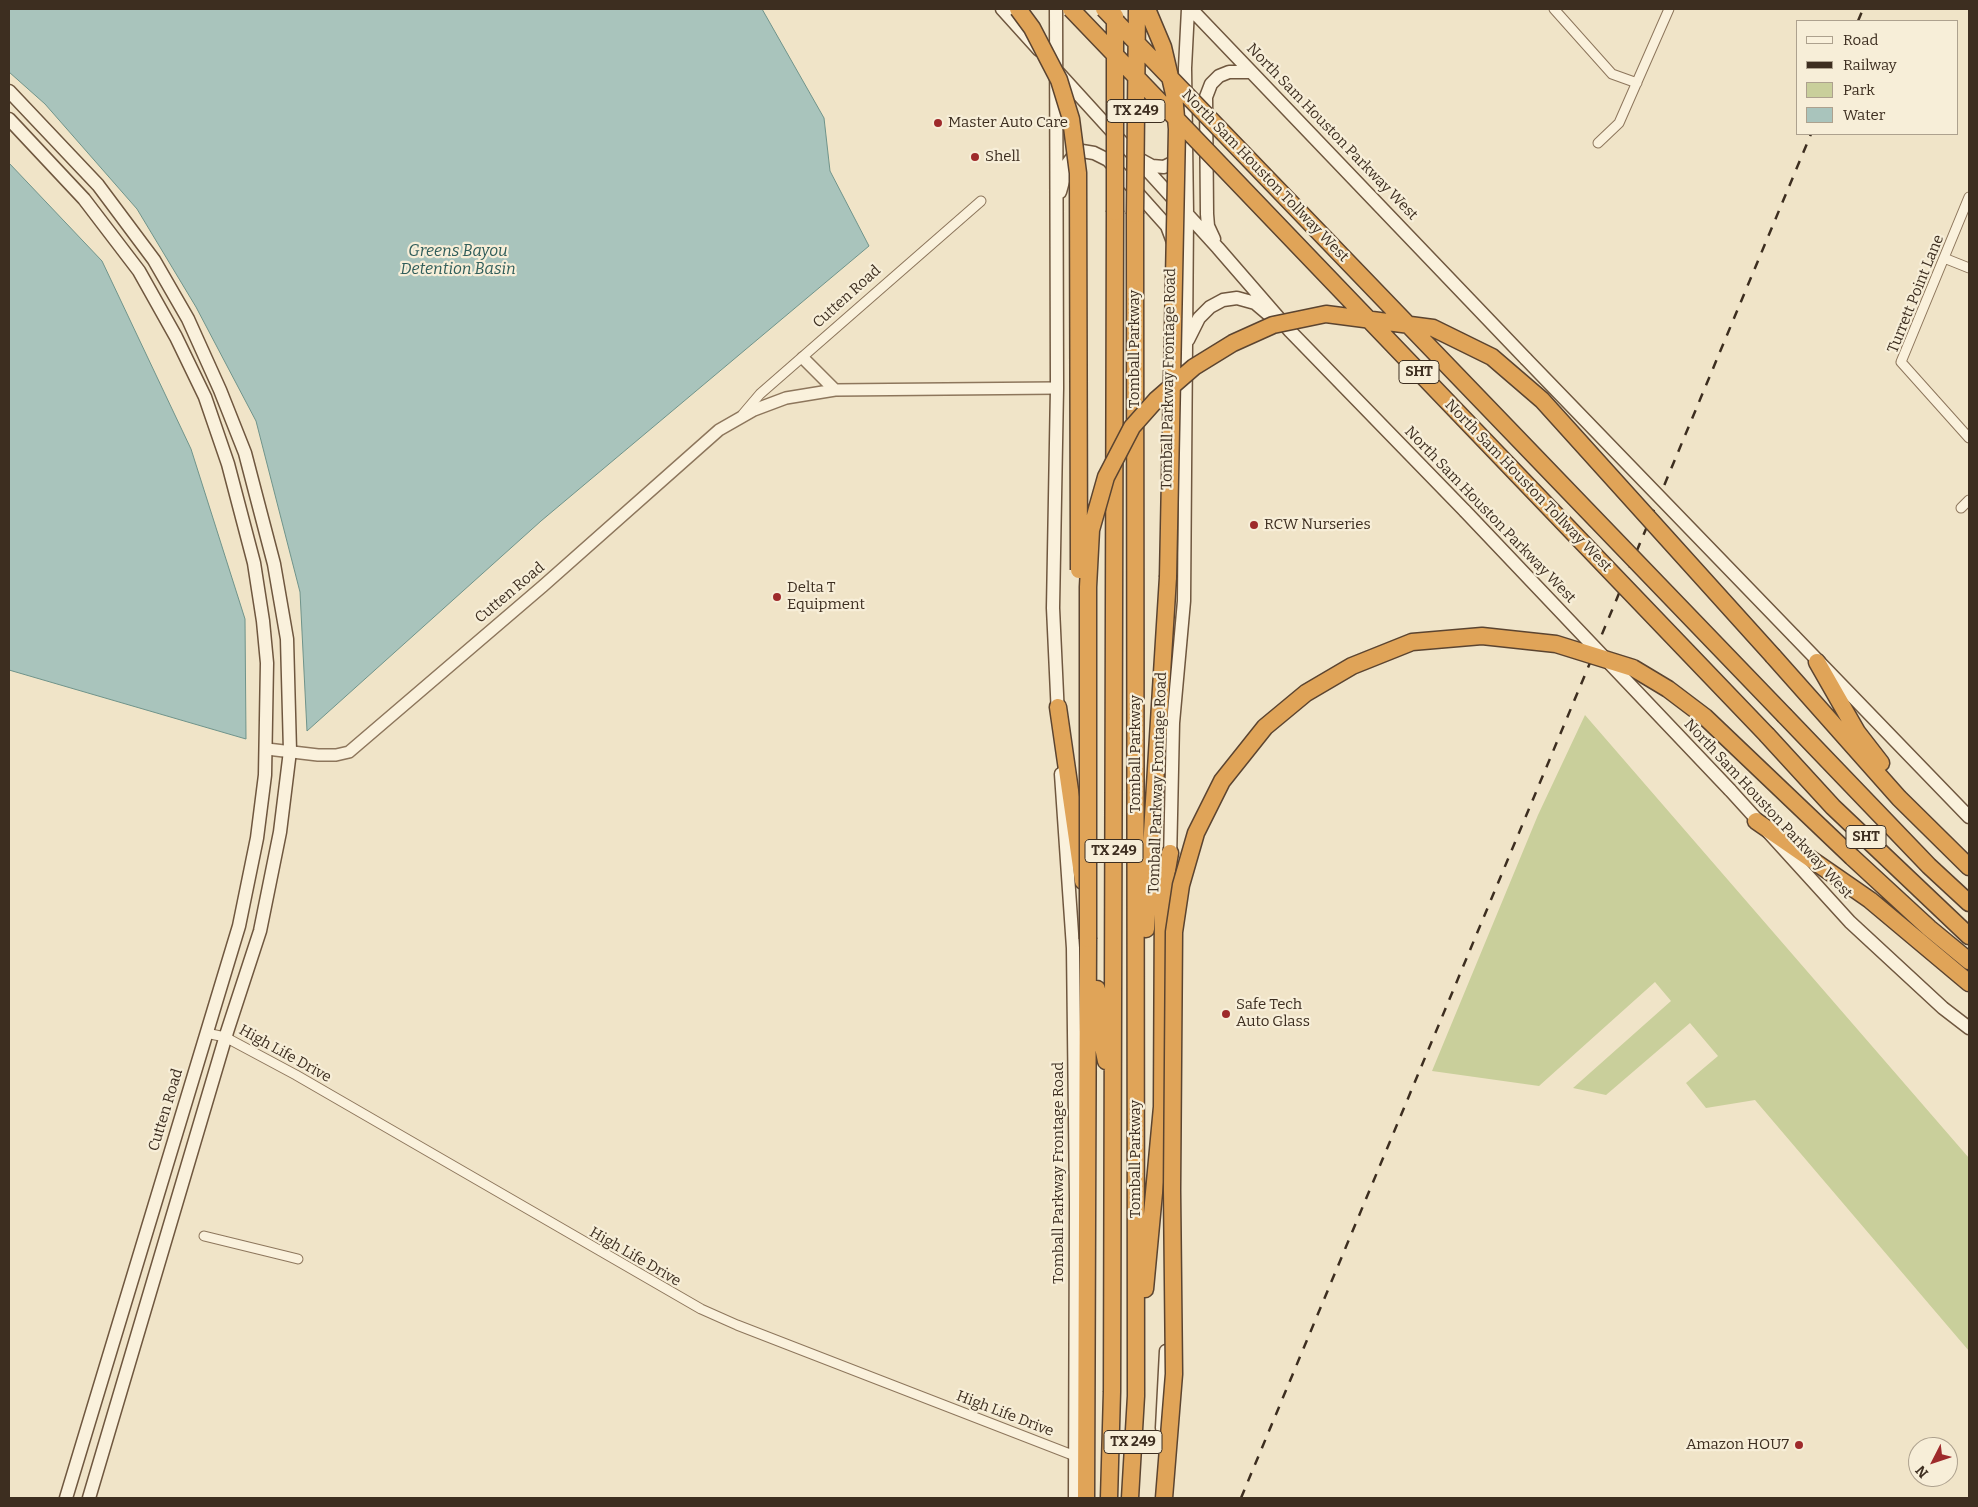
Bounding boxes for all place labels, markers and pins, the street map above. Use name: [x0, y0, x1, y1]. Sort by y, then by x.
place label: Master Auto Care: [948, 114, 1068, 132]
marker: Master Auto Care: [932, 117, 944, 129]
place label: Shell: [985, 148, 1020, 166]
marker: Shell: [969, 151, 981, 163]
place label: RCW Nurseries: [1264, 516, 1371, 534]
marker: RCW Nurseries: [1248, 519, 1260, 531]
place label: Delta T Equipment: [787, 579, 865, 614]
marker: Delta T Equipment: [771, 591, 783, 603]
place label: Safe Tech Auto Glass: [1236, 996, 1310, 1031]
marker: Safe Tech Auto Glass: [1220, 1008, 1232, 1020]
place label: Amazon HOU7: [1686, 1436, 1789, 1454]
marker: Amazon HOU7: [1793, 1439, 1805, 1451]

